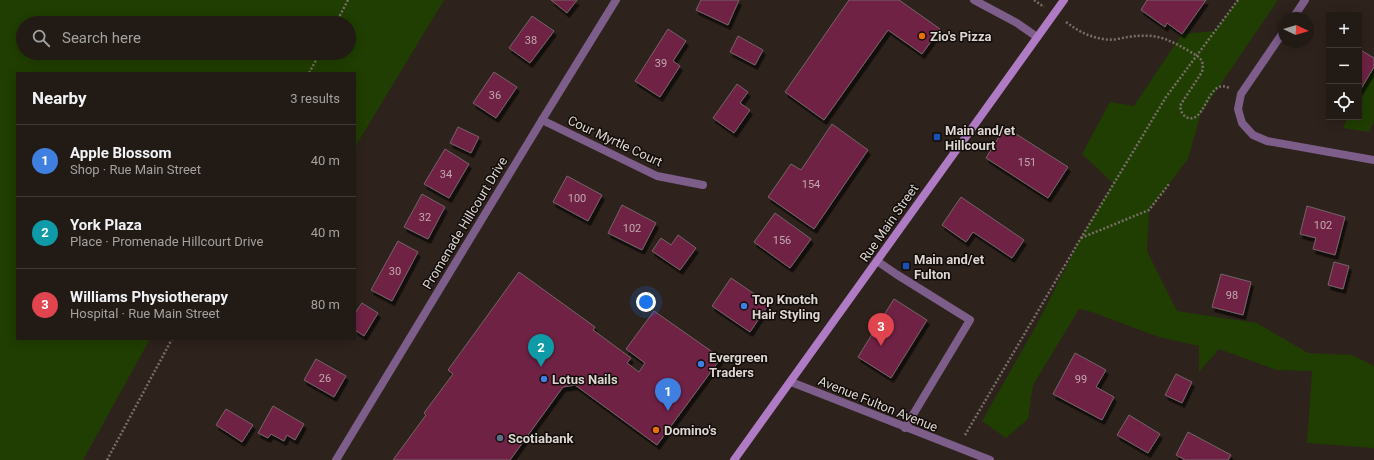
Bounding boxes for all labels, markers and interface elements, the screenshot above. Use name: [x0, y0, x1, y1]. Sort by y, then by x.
north arrow: [1278, 12, 1314, 48]
map controls: [1326, 12, 1362, 120]
button: +: [1326, 12, 1362, 48]
search box: [16, 16, 356, 60]
icon: search: [30, 27, 52, 49]
text: Search here: [62, 29, 141, 47]
place label: Zio's Pizza: [930, 29, 992, 44]
marker: Zio's Pizza: [917, 31, 927, 41]
house number: 38: [525, 34, 537, 47]
button: −: [1326, 48, 1362, 84]
house number: 39: [655, 57, 667, 70]
button: locate: [1326, 84, 1362, 120]
text: Nearby: [32, 88, 87, 108]
house number: 36: [489, 89, 501, 102]
text: 3 results: [290, 91, 340, 106]
street label: Cour Myrtle Court: [565, 113, 665, 169]
place label: Main and/et Hillcourt: [945, 123, 1016, 153]
marker: Main and/et Hillcourt: [932, 132, 942, 142]
text: Apple Blossom: [70, 144, 171, 162]
text: 1: [41, 153, 49, 168]
text: 40 m: [311, 153, 340, 168]
street label: Promenade Hillcourt Drive: [420, 154, 510, 292]
house number: 151: [1018, 156, 1036, 169]
text: Shop · Rue Main Street: [70, 162, 201, 177]
house number: 34: [440, 168, 452, 181]
house number: 154: [802, 178, 820, 191]
street label: Rue Main Street: [857, 181, 921, 265]
house number: 100: [568, 192, 586, 205]
house number: 32: [419, 211, 431, 224]
text: York Plaza: [70, 216, 142, 234]
house number: 102: [1314, 219, 1332, 232]
house number: 102: [623, 222, 641, 235]
text: 2: [41, 225, 49, 240]
text: 40 m: [311, 225, 340, 240]
text: Place · Promenade Hillcourt Drive: [70, 234, 263, 249]
house number: 156: [773, 234, 791, 247]
place label: Main and/et Fulton: [914, 252, 985, 282]
marker: Main and/et Fulton: [901, 261, 911, 271]
house number: 30: [389, 265, 401, 278]
text: Williams Physiotherapy: [70, 288, 228, 306]
house number: 98: [1226, 289, 1238, 302]
your location: [636, 292, 656, 312]
place label: Top Knotch Hair Styling: [752, 292, 820, 322]
text: 3: [41, 297, 49, 312]
text: 80 m: [311, 297, 340, 312]
marker: Top Knotch Hair Styling: [739, 301, 749, 311]
text: Hospital · Rue Main Street: [70, 306, 220, 321]
pin: 3: [868, 313, 894, 346]
pin: 2: [528, 334, 554, 367]
place label: Evergreen Traders: [709, 350, 768, 380]
marker: Evergreen Traders: [696, 359, 706, 369]
house number: 26: [319, 372, 331, 385]
place label: Lotus Nails: [552, 372, 618, 387]
street label: Avenue Fulton Avenue: [816, 373, 940, 435]
house number: 99: [1075, 373, 1087, 386]
marker: Lotus Nails: [539, 374, 549, 384]
pin: 1: [655, 378, 681, 411]
place label: Domino's: [664, 423, 717, 438]
marker: Domino's: [651, 425, 661, 435]
place label: Scotiabank: [508, 431, 574, 446]
marker: Scotiabank: [495, 433, 505, 443]

